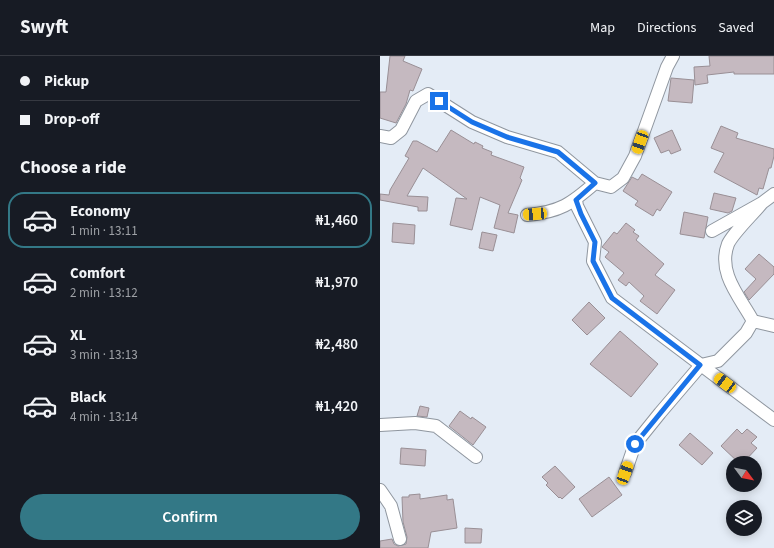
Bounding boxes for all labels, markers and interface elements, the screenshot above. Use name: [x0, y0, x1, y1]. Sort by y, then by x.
text: Swyft: [20, 14, 68, 41]
text: Map: [590, 18, 615, 38]
text: Directions: [637, 18, 696, 38]
text: Saved: [718, 18, 754, 38]
text: Pickup: [44, 71, 89, 92]
route end: [430, 92, 448, 110]
text: Drop-off: [44, 109, 99, 130]
car: [630, 129, 650, 155]
text: Choose a ride: [20, 155, 126, 180]
text: Economy: [70, 201, 131, 222]
icon: car: [22, 202, 58, 238]
car: [523, 207, 547, 221]
text: ₦1,460: [315, 210, 358, 231]
text: 1 min · 13:11: [70, 222, 138, 240]
text: Comfort: [70, 263, 125, 284]
icon: car: [22, 264, 58, 300]
text: ₦1,970: [315, 272, 358, 293]
text: 2 min · 13:12: [70, 284, 138, 302]
text: XL: [70, 325, 86, 346]
icon: car: [22, 326, 58, 362]
text: ₦2,480: [315, 334, 358, 355]
text: 3 min · 13:13: [70, 346, 138, 364]
car: [712, 371, 738, 395]
text: Black: [70, 387, 107, 408]
icon: car: [22, 388, 58, 424]
text: ₦1,420: [315, 396, 358, 417]
text: 4 min · 13:14: [70, 408, 138, 426]
route start: [626, 435, 644, 453]
north arrow: [726, 456, 762, 492]
map controls: [726, 456, 762, 536]
car: [615, 460, 635, 486]
button: Confirm: [20, 494, 360, 540]
button: layers: [726, 500, 762, 536]

